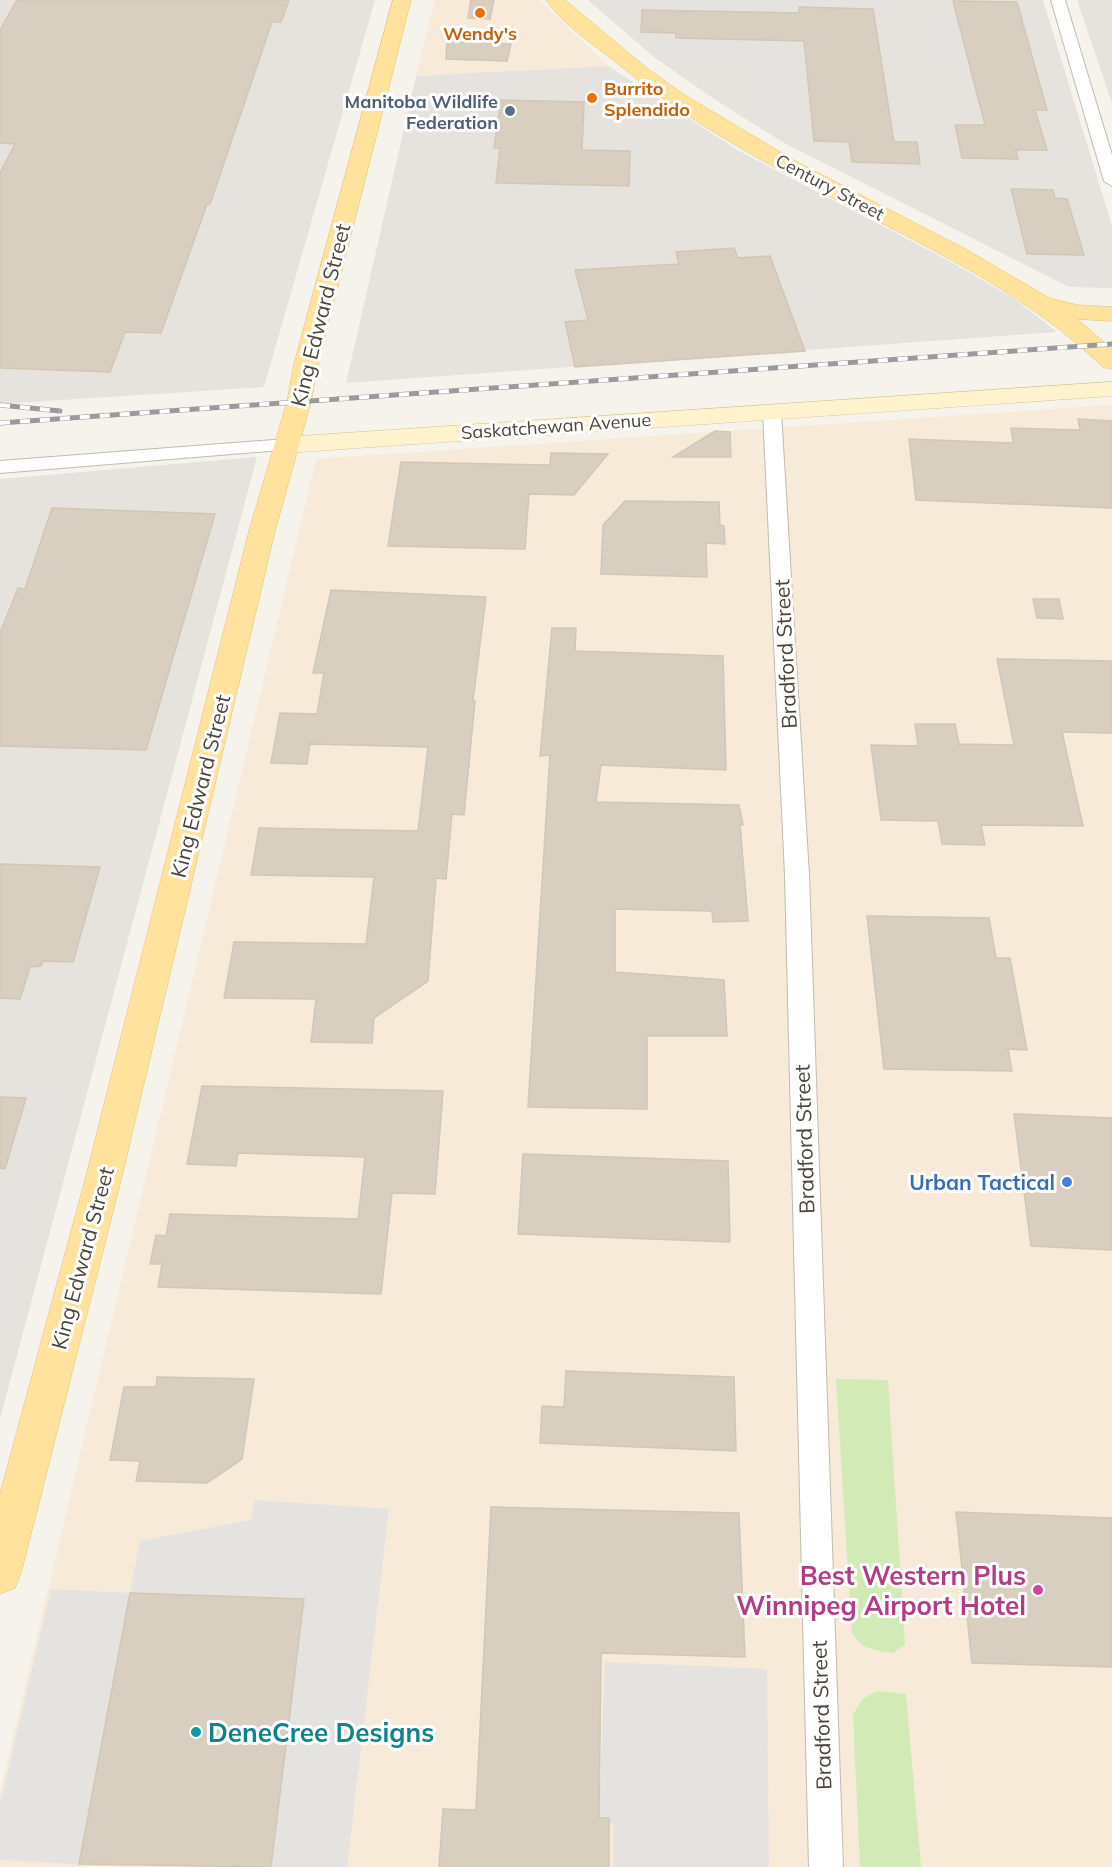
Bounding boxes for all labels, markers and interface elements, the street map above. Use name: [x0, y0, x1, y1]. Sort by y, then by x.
marker: Wendy's: [473, 6, 487, 20]
place label: Wendy's: [443, 22, 517, 45]
place label: Burrito Splendido: [604, 77, 690, 121]
place label: Manitoba Wildlife Federation: [345, 90, 498, 134]
marker: Burrito Splendido: [585, 91, 599, 105]
marker: Manitoba Wildlife Federation: [503, 104, 517, 118]
street label: Century Street: [772, 149, 888, 225]
street label: King Edward Street: [285, 221, 355, 409]
street label: Saskatchewan Avenue: [460, 408, 652, 444]
street label: Bradford Street: [768, 579, 802, 729]
street label: King Edward Street: [165, 692, 235, 880]
street label: Bradford Street: [788, 1064, 820, 1214]
street label: King Edward Street: [45, 1164, 119, 1352]
place label: Urban Tactical: [909, 1169, 1055, 1195]
marker: Urban Tactical: [1060, 1175, 1074, 1189]
place label: Best Western Plus Winnipeg Airport Hotel: [736, 1559, 1026, 1622]
marker: Best Western Plus Winnipeg Airport Hotel: [1031, 1583, 1045, 1597]
street label: Bradford Street: [805, 1640, 837, 1790]
place label: DeneCree Designs: [208, 1716, 434, 1749]
marker: DeneCree Designs: [189, 1725, 203, 1739]

